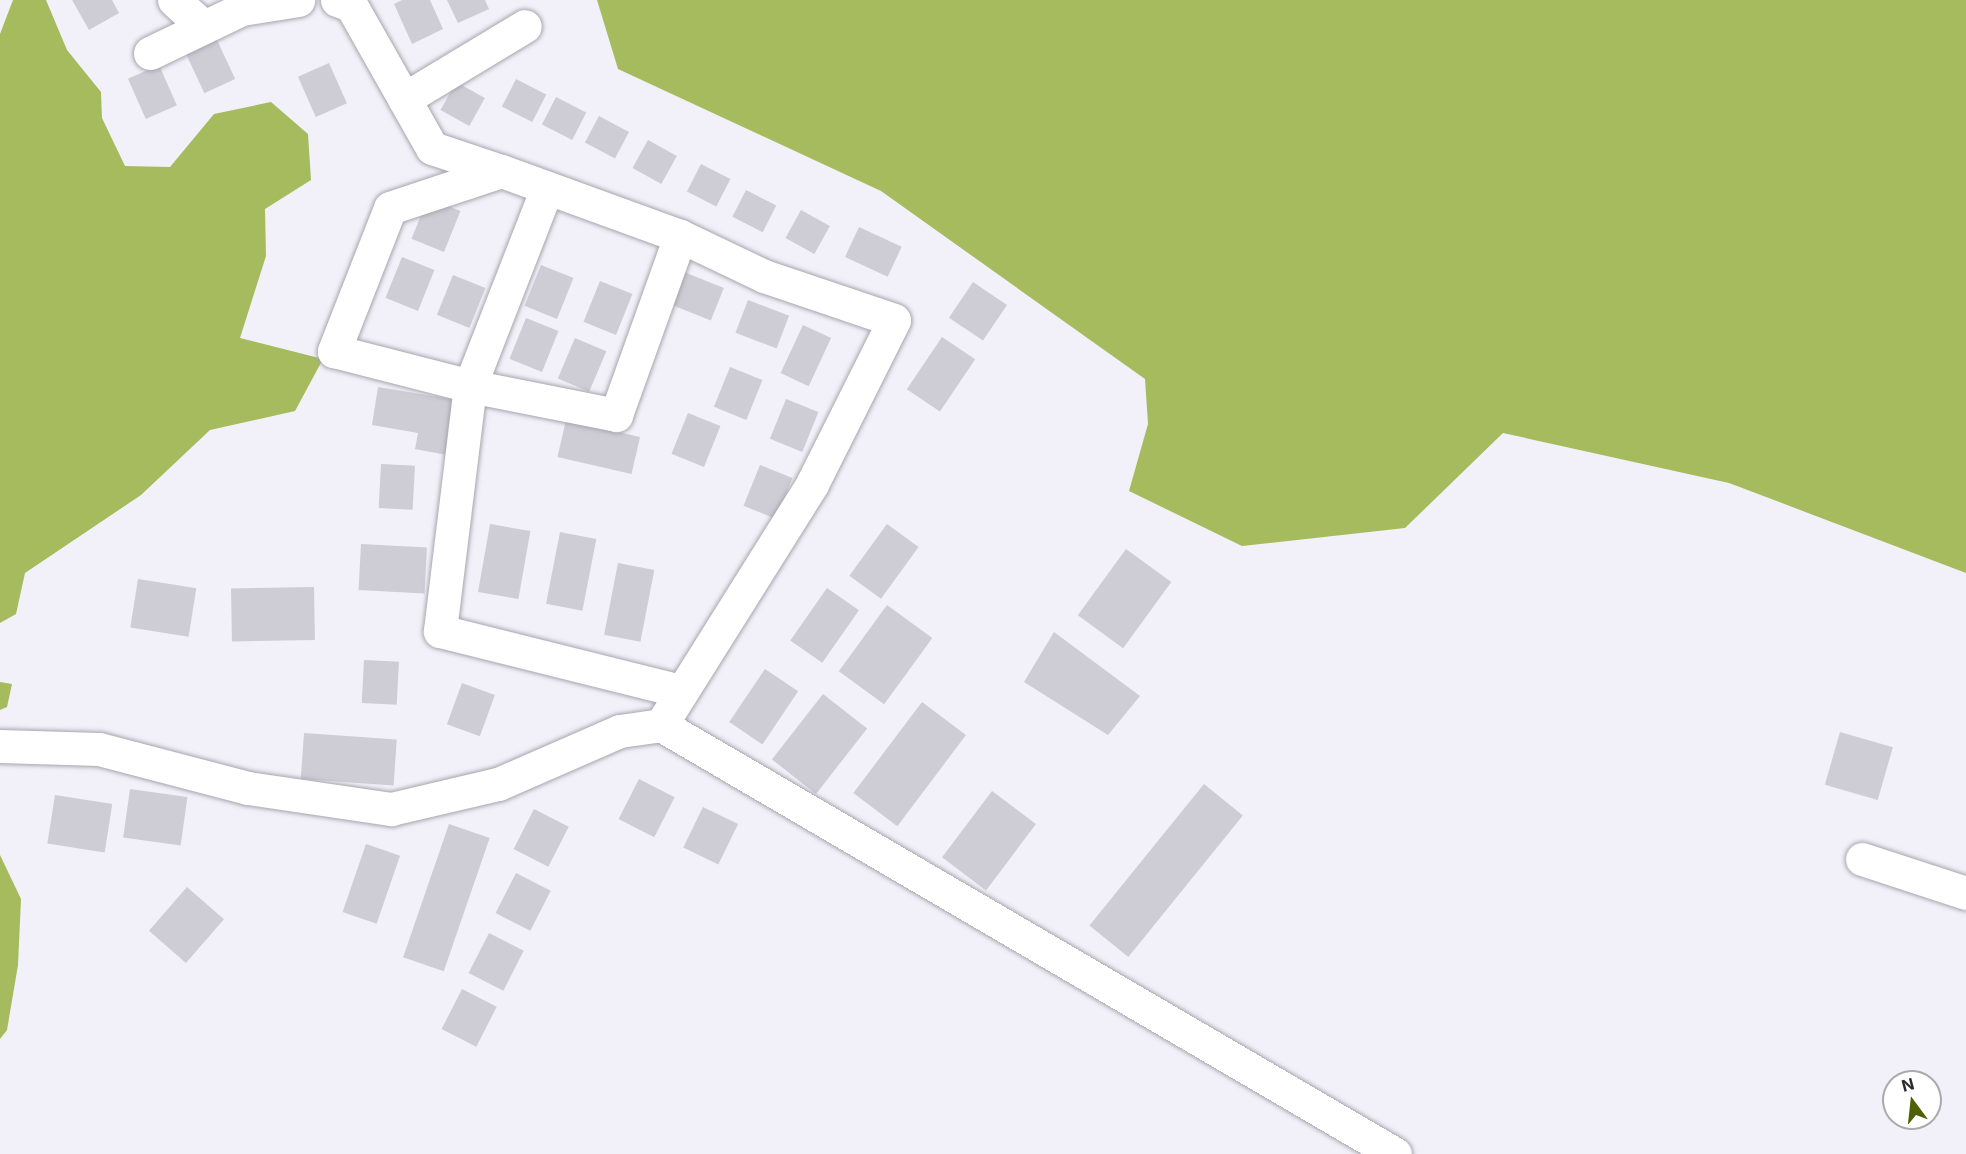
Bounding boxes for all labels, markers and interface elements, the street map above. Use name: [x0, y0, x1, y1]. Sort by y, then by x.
north arrow: [1882, 1070, 1942, 1130]
text: N: [1899, 1073, 1916, 1096]

